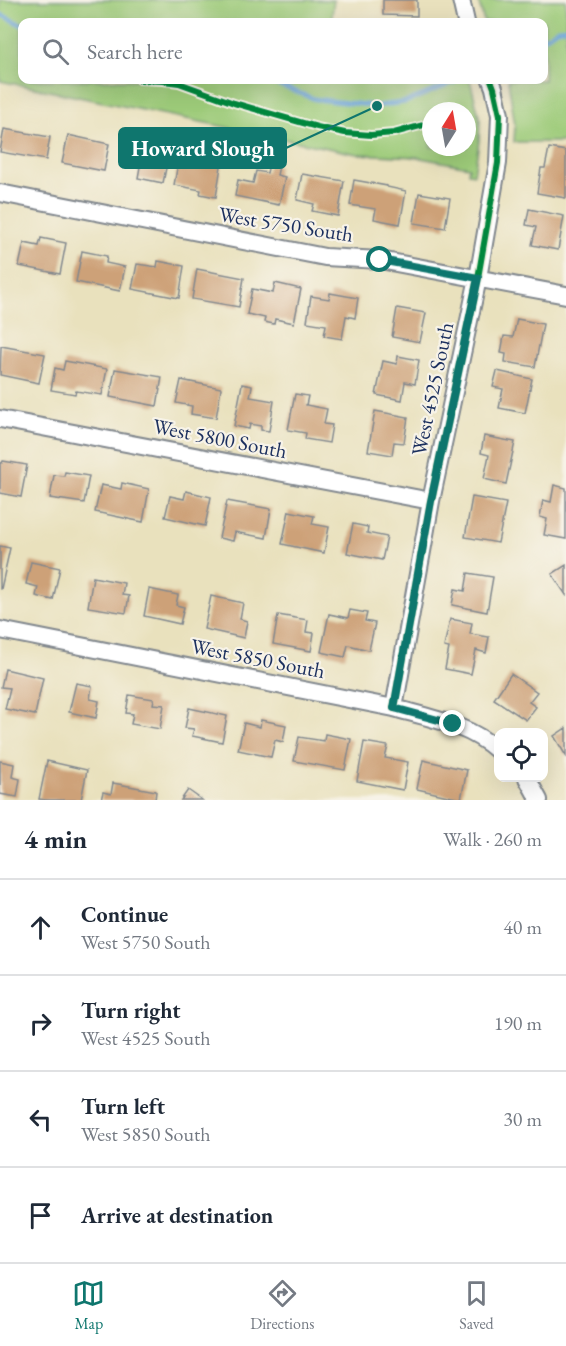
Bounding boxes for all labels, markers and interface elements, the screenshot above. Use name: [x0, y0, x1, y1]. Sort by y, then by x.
search box: [18, 18, 548, 84]
icon: search: [39, 35, 72, 68]
text: Search here: [87, 37, 182, 66]
north arrow: [422, 102, 476, 156]
callout: Howard Slough: [119, 128, 286, 168]
text: Howard Slough: [131, 134, 275, 163]
street label: West 5750 South: [217, 200, 355, 248]
route start: [366, 246, 392, 272]
street label: West 4525 South: [405, 319, 459, 458]
street label: West 5800 South: [151, 412, 290, 464]
street label: West 5850 South: [189, 632, 328, 684]
route end: [439, 710, 465, 736]
map controls: [494, 728, 548, 782]
button: locate: [494, 728, 548, 782]
text: 4 min: [24, 822, 87, 856]
text: Walk · 260 m: [443, 826, 542, 852]
text: Continue: [81, 900, 168, 929]
icon: ahead: [24, 911, 57, 944]
text: 40 m: [503, 914, 542, 940]
text: West 5750 South: [81, 929, 211, 955]
text: Turn right: [81, 996, 180, 1025]
icon: right: [24, 1007, 57, 1040]
text: 190 m: [494, 1010, 542, 1036]
text: West 4525 South: [81, 1025, 211, 1051]
text: Turn left: [81, 1092, 165, 1121]
icon: left: [24, 1103, 57, 1136]
text: 30 m: [503, 1106, 542, 1132]
text: West 5850 South: [81, 1121, 211, 1147]
icon: arrive: [24, 1199, 57, 1232]
text: Arrive at destination: [81, 1201, 273, 1230]
tab: Map: [72, 1277, 105, 1334]
tab: Directions: [250, 1277, 315, 1334]
tab: Saved: [459, 1277, 494, 1334]

